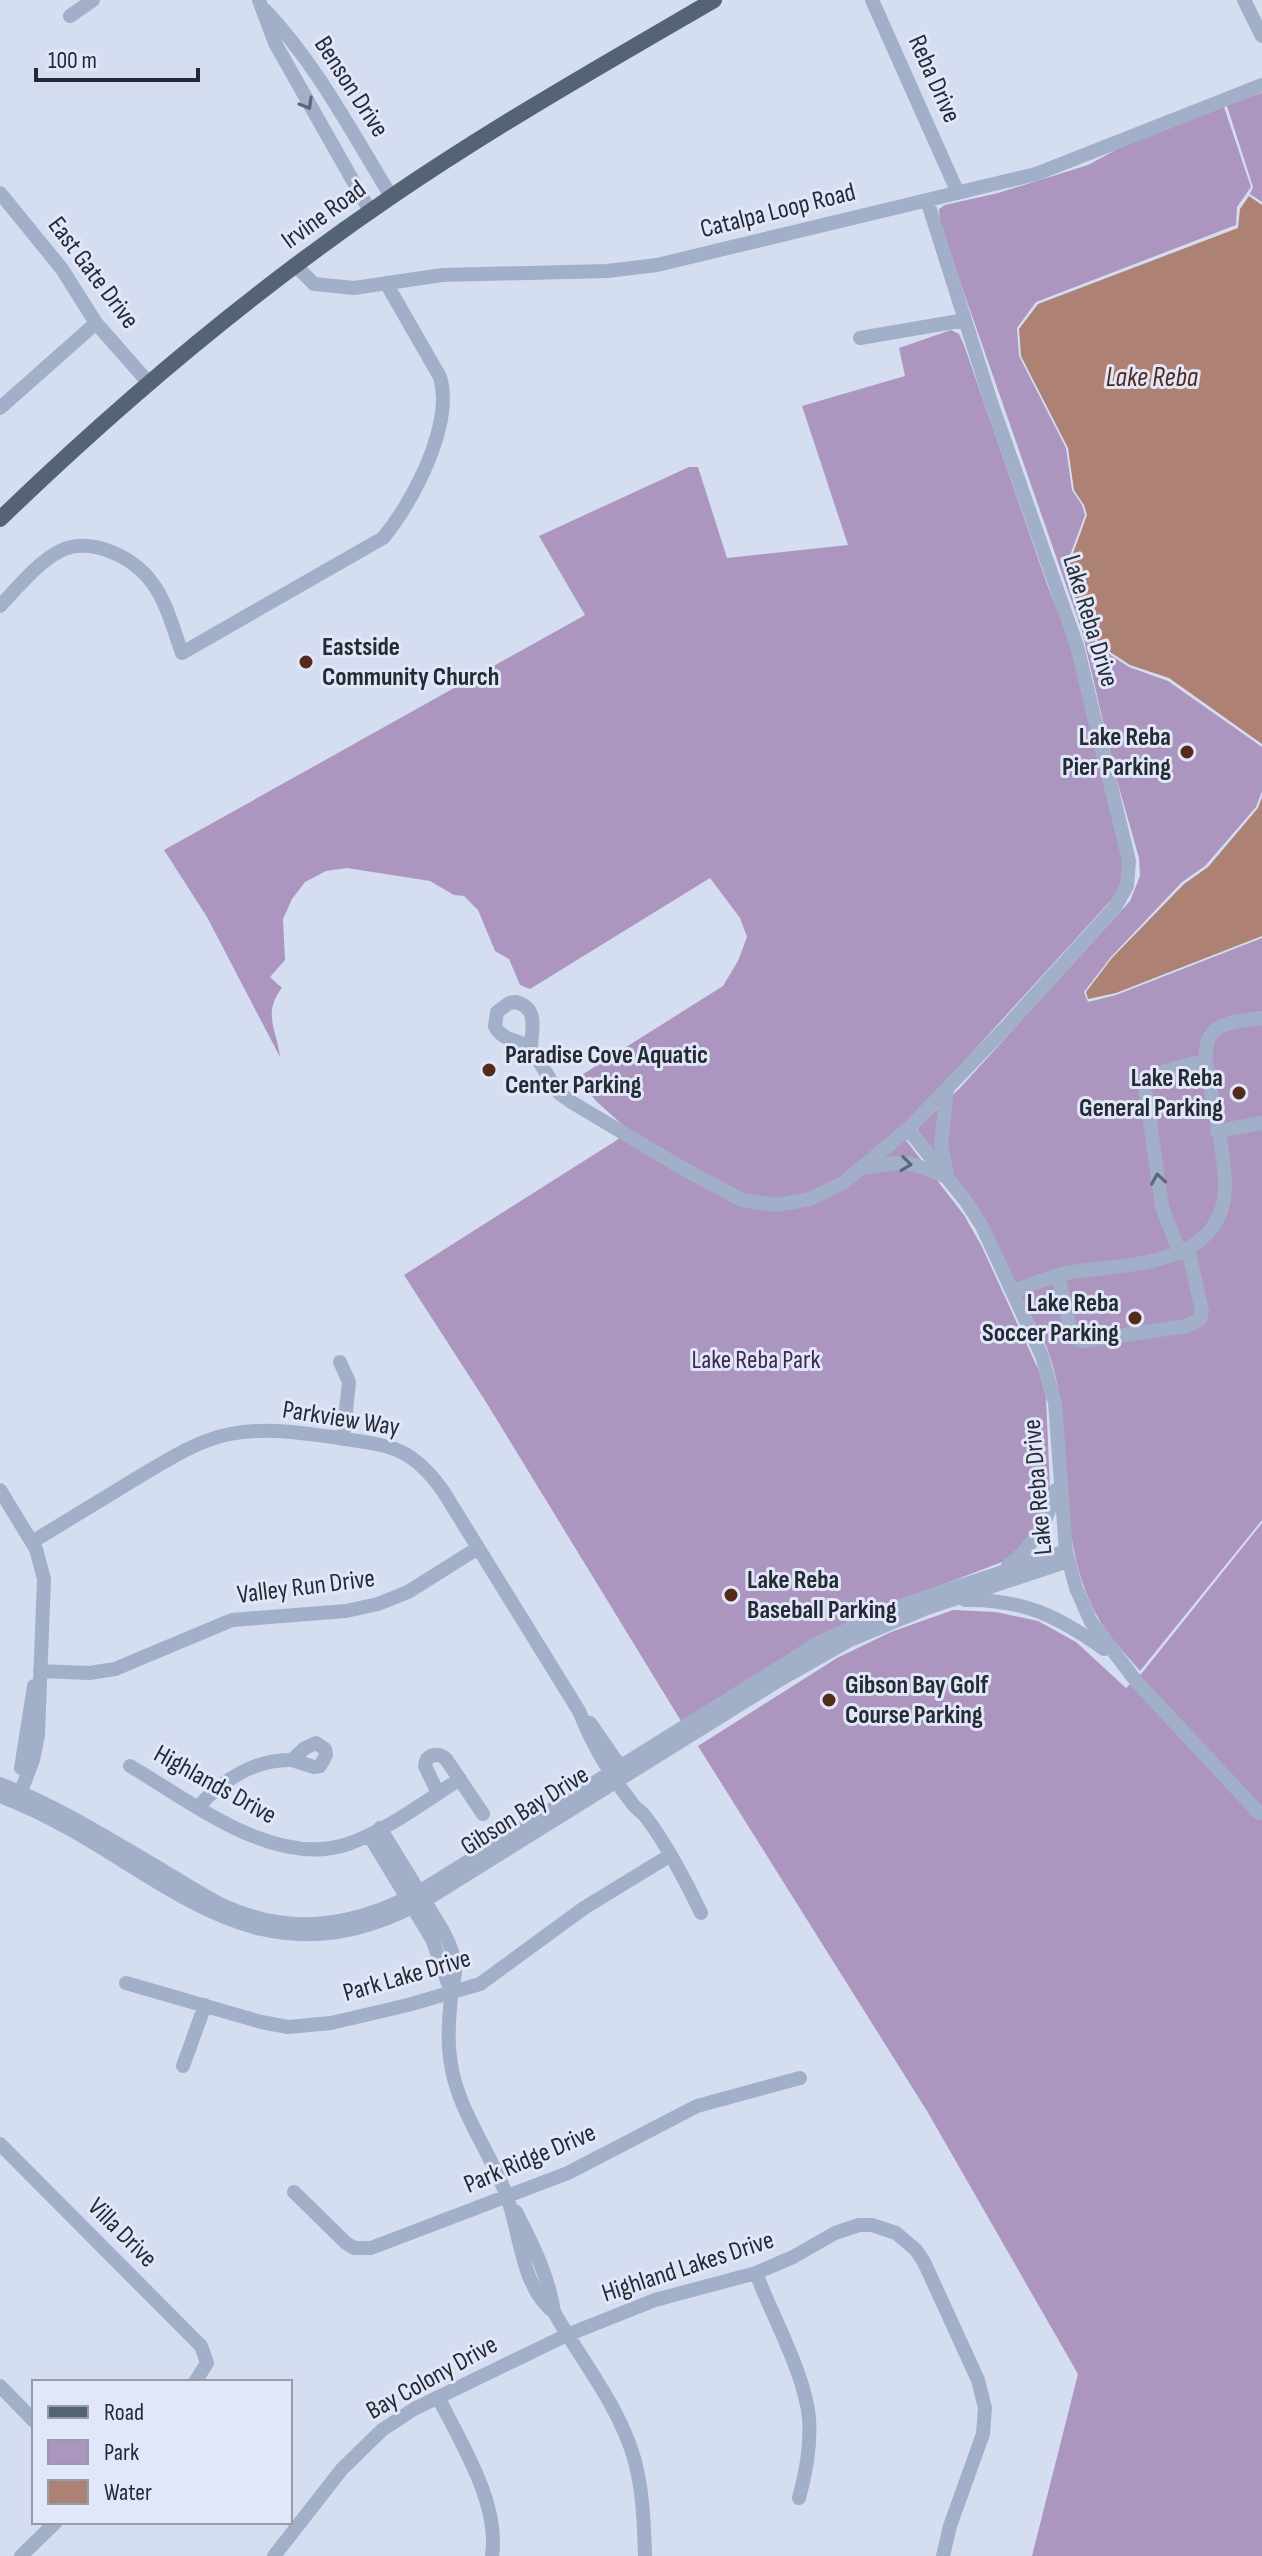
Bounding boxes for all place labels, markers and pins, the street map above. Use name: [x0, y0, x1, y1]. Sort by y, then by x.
place label: Eastside Community Church: [322, 632, 499, 693]
marker: Eastside Community Church: [297, 653, 315, 671]
place label: Lake Reba Pier Parking: [1062, 722, 1171, 783]
marker: Lake Reba Pier Parking: [1178, 743, 1196, 761]
place label: Paradise Cove Aquatic Center Parking: [505, 1040, 708, 1101]
marker: Paradise Cove Aquatic Center Parking: [480, 1061, 498, 1079]
place label: Lake Reba General Parking: [1079, 1063, 1223, 1124]
marker: Lake Reba General Parking: [1230, 1084, 1248, 1102]
place label: Lake Reba Soccer Parking: [982, 1288, 1119, 1349]
marker: Lake Reba Soccer Parking: [1126, 1309, 1144, 1327]
place label: Lake Reba Baseball Parking: [747, 1565, 897, 1626]
marker: Lake Reba Baseball Parking: [722, 1586, 740, 1604]
place label: Gibson Bay Golf Course Parking: [845, 1670, 989, 1731]
marker: Gibson Bay Golf Course Parking: [820, 1691, 838, 1709]

